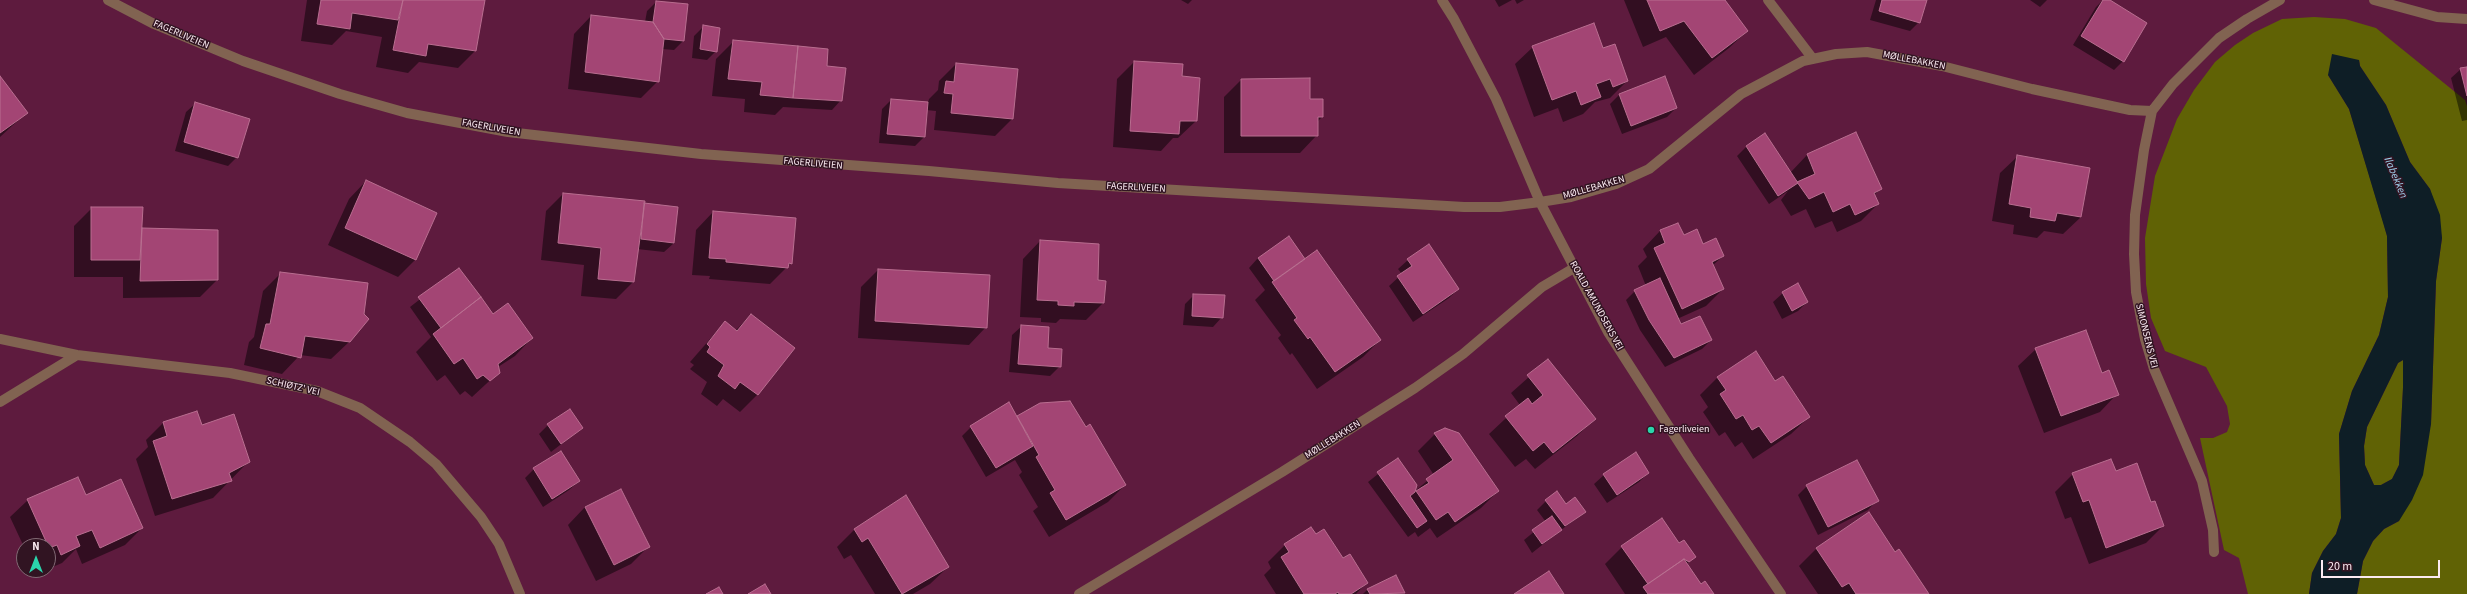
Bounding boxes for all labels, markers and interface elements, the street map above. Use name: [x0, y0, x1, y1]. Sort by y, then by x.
street label: FAGERLIVEIEN: [151, 18, 211, 52]
street label: MØLLEBAKKEN: [1882, 49, 1946, 73]
street label: FAGERLIVEIEN: [461, 117, 521, 139]
street label: FAGERLIVEIEN: [783, 155, 843, 173]
water label: Ilabekken: [2380, 155, 2410, 201]
street label: MØLLEBAKKEN: [1562, 173, 1626, 203]
street label: FAGERLIVEIEN: [1106, 180, 1166, 196]
street label: ROALD AMUNDSENS VEI: [1567, 259, 1625, 353]
street label: SIMONSENS VEI: [2132, 303, 2160, 369]
street label: SCHIØTZ' VEI: [265, 375, 321, 399]
street label: MØLLEBAKKEN: [1303, 418, 1363, 462]
place label: Fagerliveien: [1659, 424, 1709, 436]
marker: Fagerliveien: [1646, 425, 1656, 435]
north arrow: [16, 538, 56, 578]
text: N: [32, 539, 40, 554]
scale bar: [2323, 552, 2442, 578]
text: 20 m: [2328, 558, 2352, 575]

